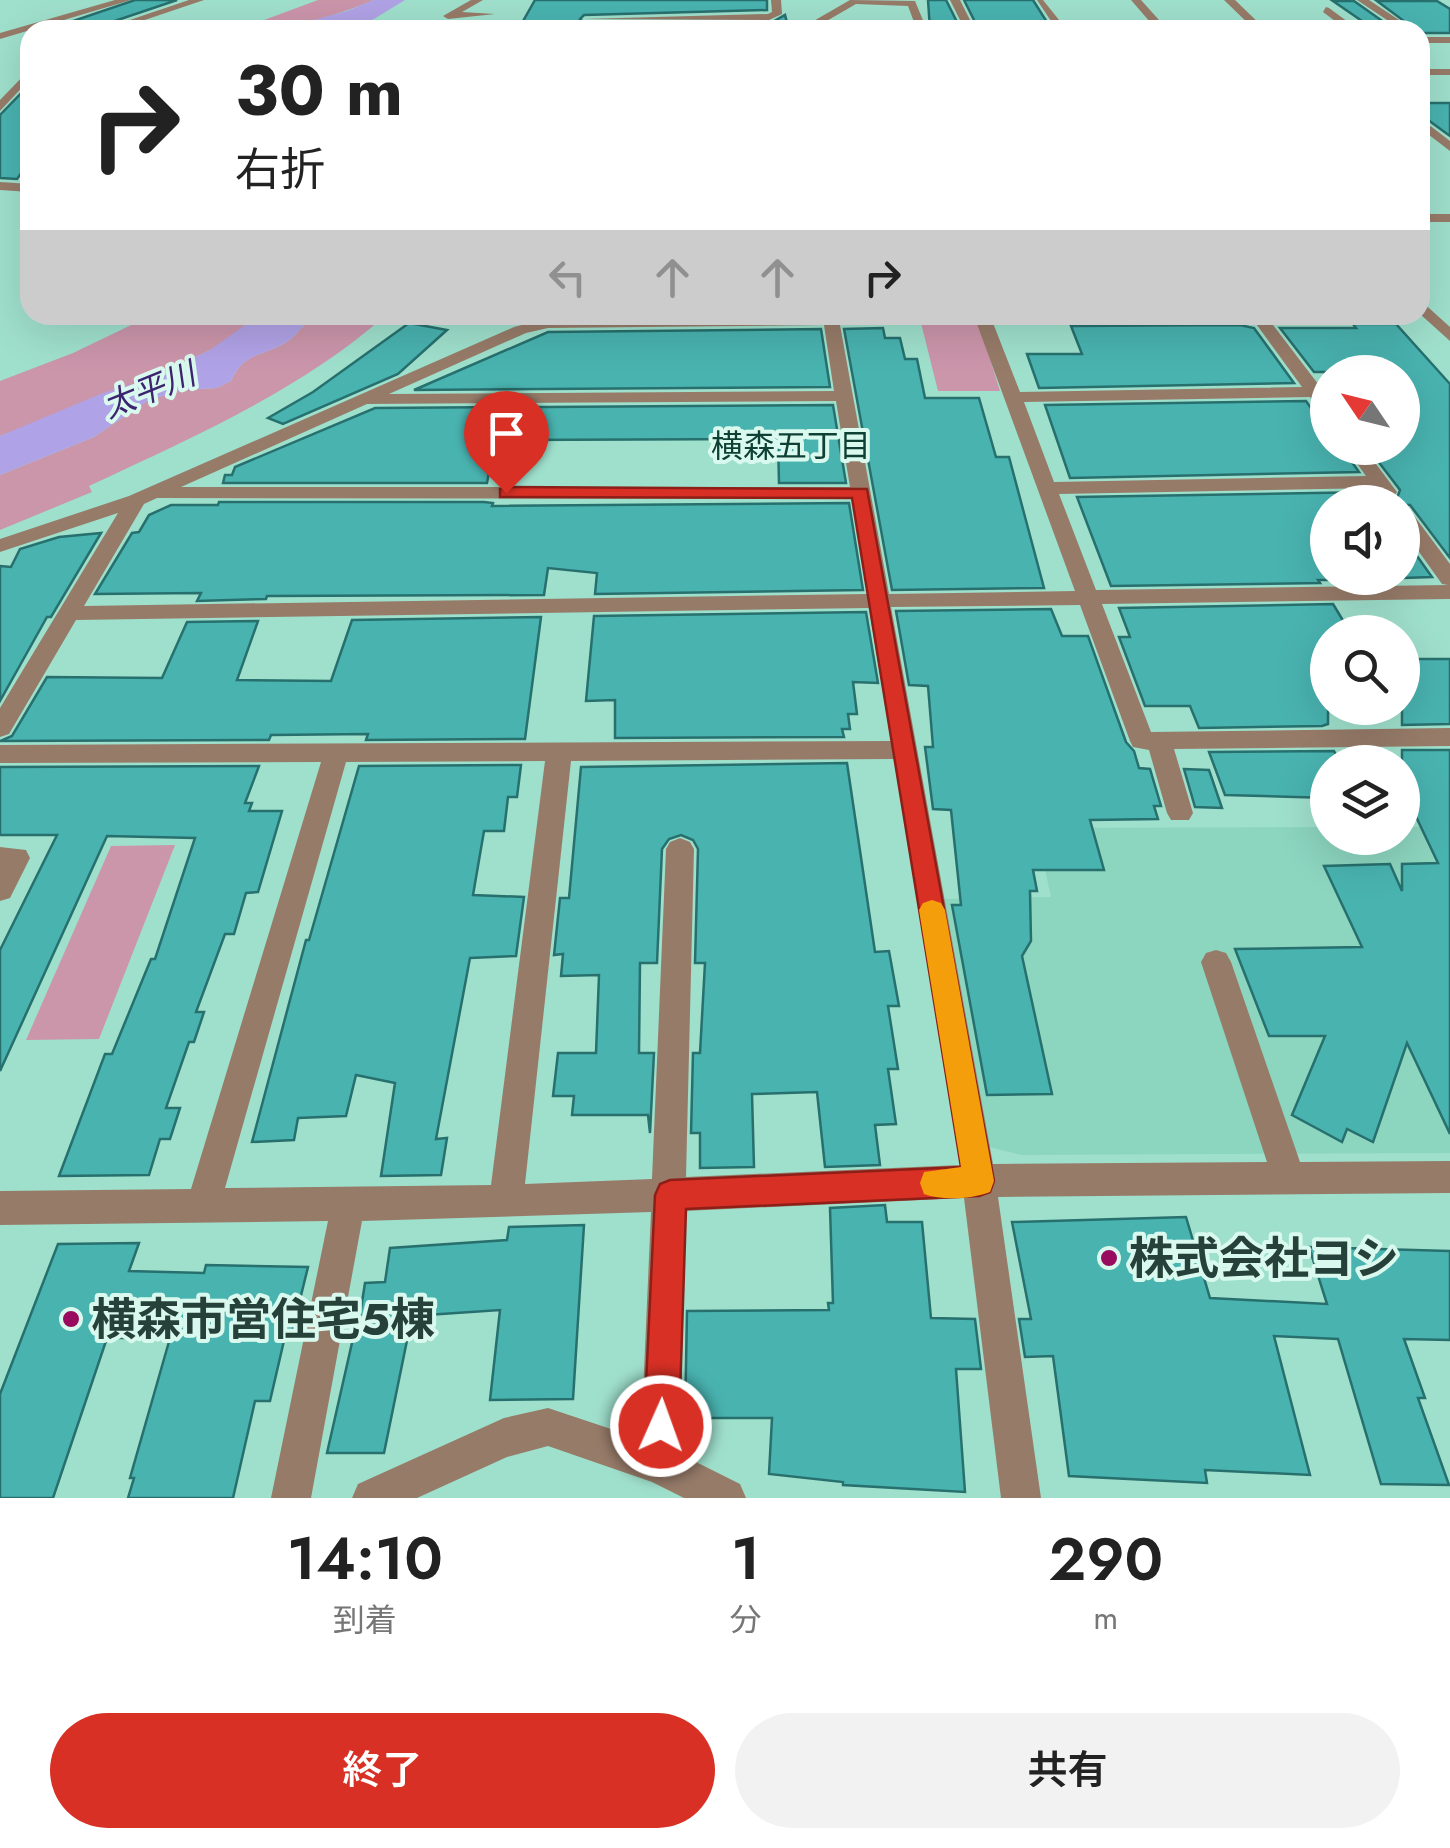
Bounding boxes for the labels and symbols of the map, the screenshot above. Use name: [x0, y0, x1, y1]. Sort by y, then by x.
water label: 太平川: [96, 350, 205, 429]
north arrow: [1310, 355, 1420, 465]
pin: [464, 391, 549, 494]
district label: 横森五丁目: [711, 423, 871, 469]
place label: 株式会社ヨシ: [1129, 1226, 1399, 1291]
marker: 株式会社ヨシ: [1098, 1247, 1120, 1269]
place label: 横森市営住宅5棟: [91, 1287, 435, 1352]
marker: 横森市営住宅5棟: [60, 1308, 82, 1330]
position arrow: [609, 1374, 713, 1478]

